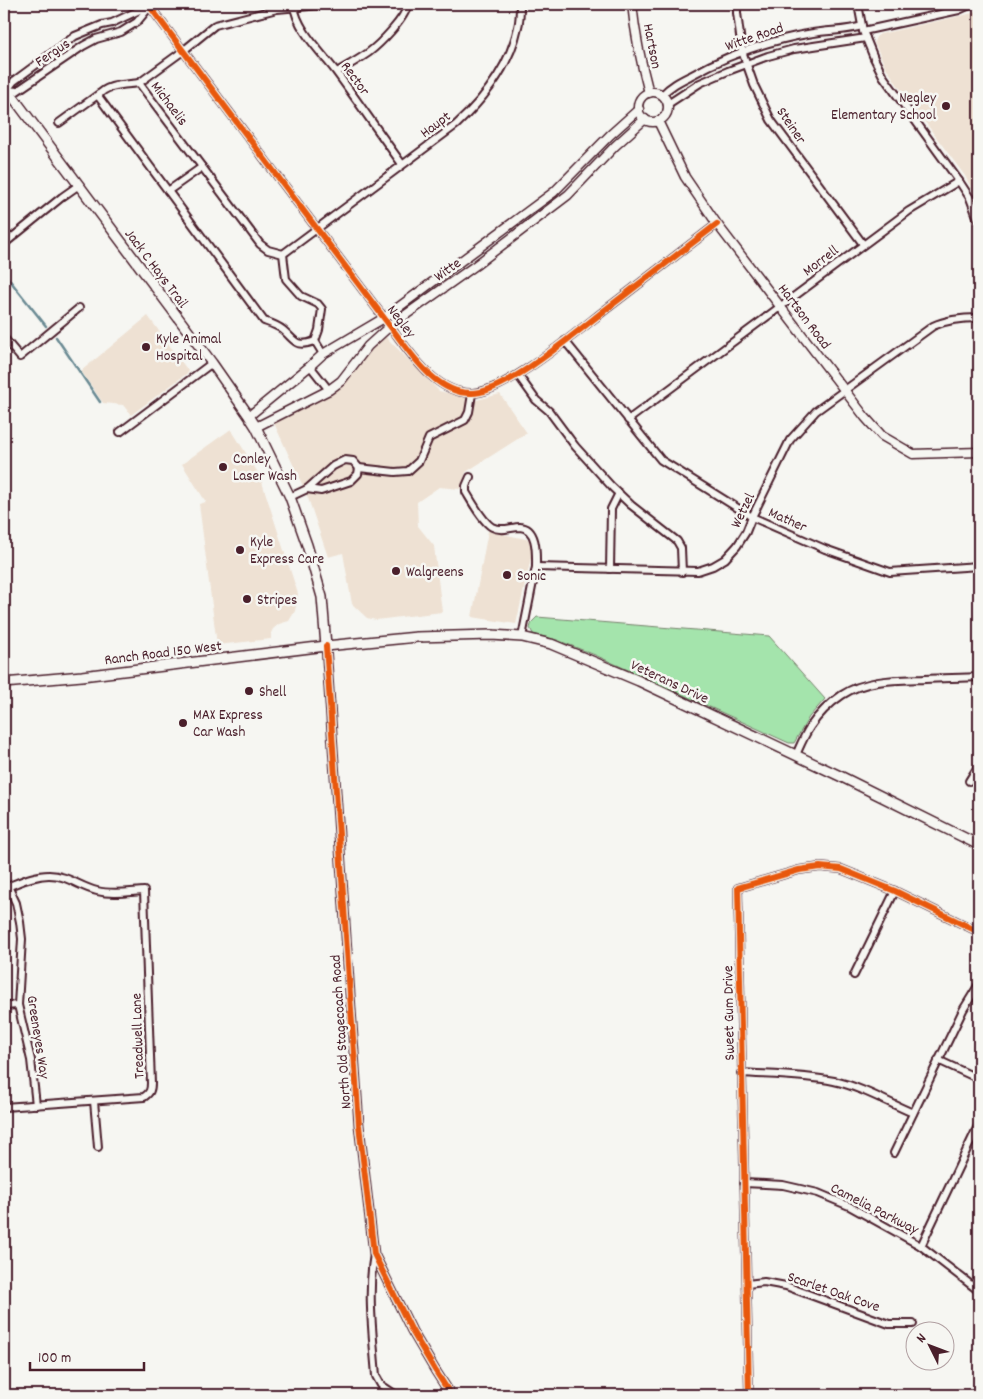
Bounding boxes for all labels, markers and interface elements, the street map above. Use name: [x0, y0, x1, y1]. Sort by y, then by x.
street label: Witte Road: [722, 18, 787, 58]
street label: Hartson: [636, 22, 666, 71]
street label: Fergus: [31, 34, 75, 73]
street label: Rector: [334, 57, 375, 101]
street label: Michaelis: [144, 77, 192, 131]
place label: Negley Elementary School: [831, 88, 937, 127]
marker: Negley Elementary School: [940, 100, 952, 112]
street label: Steiner: [770, 103, 811, 149]
street label: Haupt: [416, 106, 457, 145]
street label: Jack C Hays Trail: [118, 225, 193, 314]
street label: Morrell: [798, 240, 844, 283]
street label: Witte: [430, 253, 467, 288]
street label: Hartson Road: [771, 280, 835, 355]
street label: Negley: [381, 301, 421, 344]
place label: Kyle Animal Hospital: [156, 329, 222, 368]
marker: Kyle Animal Hospital: [140, 341, 152, 353]
place label: Conley Laser Wash: [233, 449, 297, 488]
marker: Conley Laser Wash: [217, 461, 229, 473]
street label: Wetzel: [726, 489, 762, 532]
street label: Mather: [764, 503, 811, 539]
place label: Kyle Express Care: [250, 532, 325, 571]
marker: Kyle Express Care: [234, 544, 246, 556]
place label: Walgreens: [406, 562, 464, 584]
marker: Walgreens: [390, 565, 402, 577]
place label: Sonic: [517, 566, 546, 588]
marker: Sonic: [501, 569, 513, 581]
place label: Stripes: [257, 590, 297, 612]
marker: Stripes: [241, 593, 253, 605]
street label: Ranch Road 150 West: [103, 636, 224, 672]
street label: Veterans Drive: [626, 655, 712, 711]
place label: Shell: [259, 682, 287, 704]
marker: Shell: [243, 685, 255, 697]
place label: MAX Express Car Wash: [193, 705, 263, 744]
marker: MAX Express Car Wash: [177, 717, 189, 729]
street label: North Old Stagecoach Road: [326, 954, 358, 1110]
street label: Sweet Gum Drive: [718, 965, 742, 1061]
street label: Treadwell Lane: [126, 992, 151, 1079]
street label: Greeneyes Way: [20, 994, 55, 1081]
street label: Camelia Parkway: [826, 1178, 923, 1242]
street label: Scarlet Oak Cove: [784, 1267, 883, 1319]
north arrow: [906, 1322, 956, 1372]
text: N: [912, 1329, 932, 1348]
scale bar: [30, 1339, 144, 1371]
text: 100 m: [38, 1348, 71, 1370]

